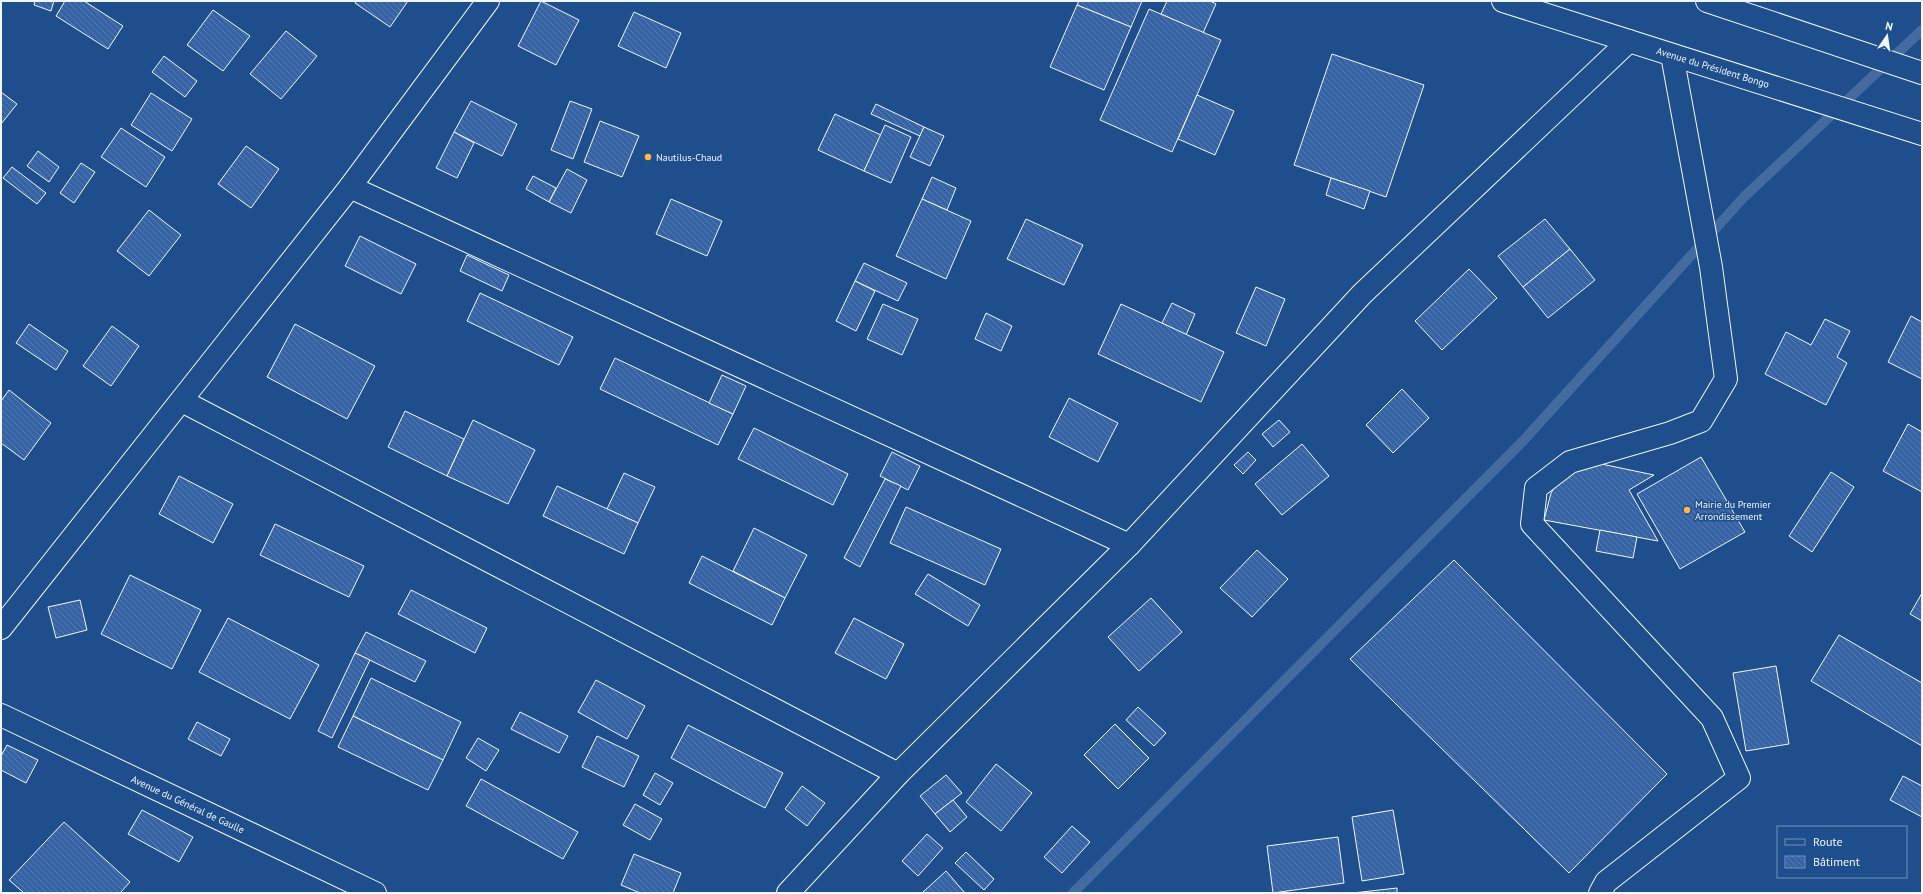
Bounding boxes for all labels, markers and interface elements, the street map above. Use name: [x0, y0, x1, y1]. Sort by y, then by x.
north arrow: [1867, 16, 1907, 56]
text: N: [1884, 19, 1894, 34]
street label: Avenue du Président Bongo: [1655, 44, 1771, 91]
place label: Nautilus-Chaud: [656, 151, 722, 164]
marker: Nautilus-Chaud: [643, 152, 653, 162]
place label: Mairie du Premier Arrondissement: [1695, 498, 1771, 523]
marker: Mairie du Premier Arrondissement: [1682, 505, 1692, 515]
street label: Avenue du Général de Gaulle: [129, 772, 247, 836]
legend: [1777, 826, 1907, 878]
text: Route: [1813, 834, 1843, 849]
text: Bâtiment: [1813, 854, 1860, 869]

